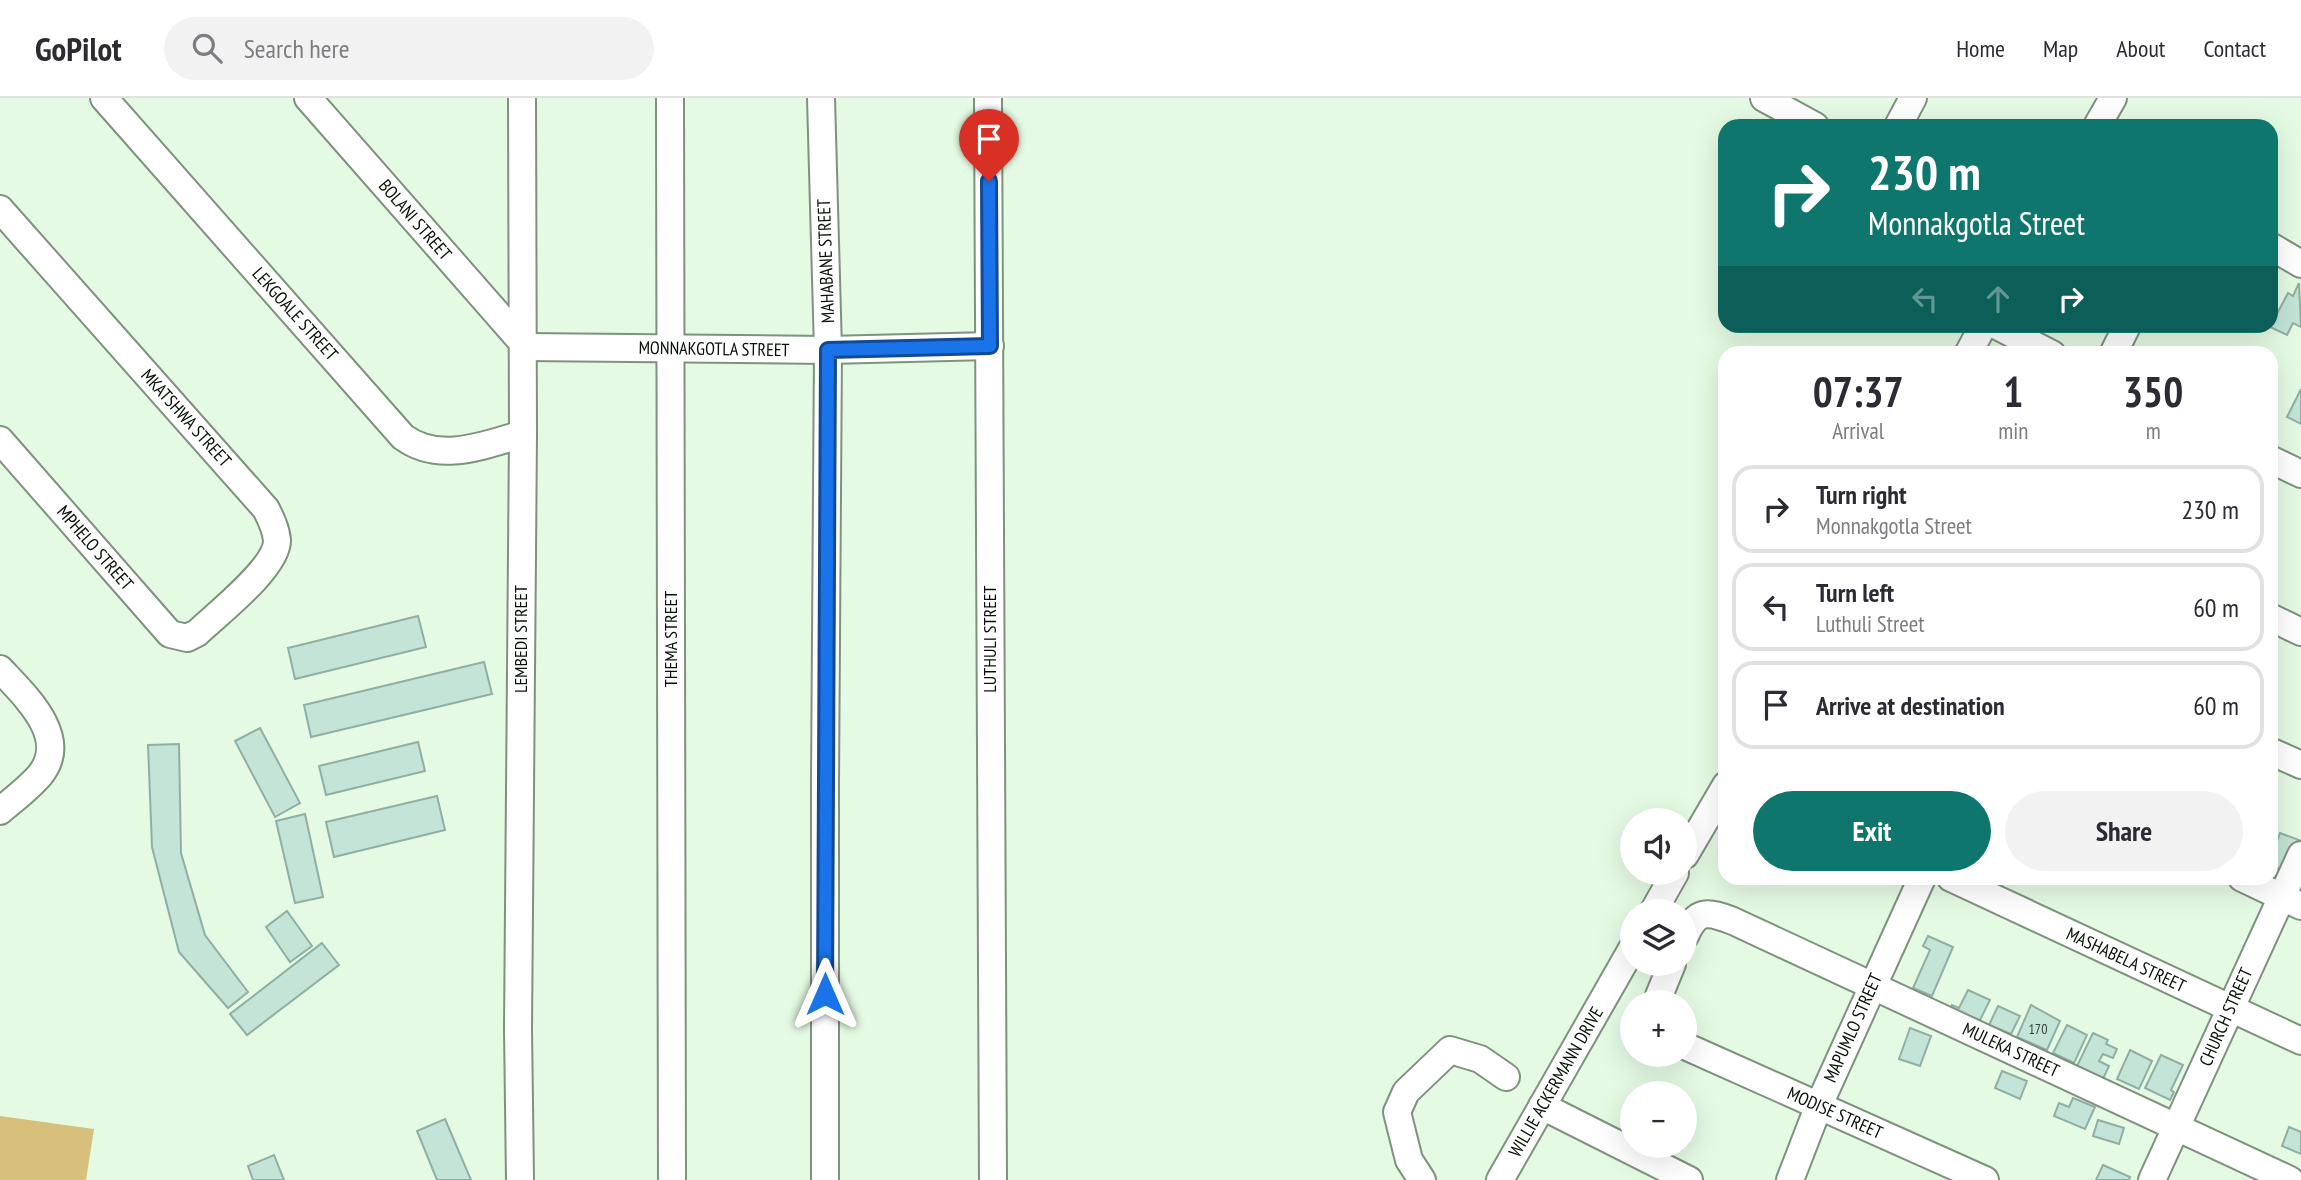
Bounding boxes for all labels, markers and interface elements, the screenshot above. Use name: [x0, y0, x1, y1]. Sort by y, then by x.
search box: [164, 17, 654, 80]
text: GoPilot: [35, 27, 122, 70]
icon: search: [188, 29, 226, 67]
text: Search here: [244, 32, 349, 65]
text: Home: [1956, 33, 2005, 64]
text: Map: [2043, 33, 2078, 64]
text: About: [2116, 33, 2165, 64]
text: Contact: [2203, 33, 2266, 64]
pin: [959, 109, 1019, 181]
icon: arrive: [970, 120, 1008, 158]
text: 230 m: [1868, 140, 1981, 204]
icon: right: [1753, 147, 1844, 238]
street label: BOLANI STREET: [374, 174, 457, 265]
street label: MAHABANE STREET: [812, 199, 839, 324]
text: Monnakgotla Street: [1868, 202, 2085, 244]
street label: LEKGOALE STREET: [248, 262, 343, 365]
icon: left: [1906, 280, 1944, 318]
icon: ahead: [1979, 280, 2017, 318]
icon: right: [2052, 280, 2090, 318]
street label: MONNAKGOTLA STREET: [638, 336, 790, 361]
street label: MKATSHWA STREET: [136, 364, 236, 471]
text: 07:37: [1813, 364, 1904, 419]
text: 1: [2003, 364, 2023, 419]
text: 350: [2123, 364, 2183, 419]
text: Arrival: [1832, 416, 1884, 445]
text: min: [1998, 416, 2028, 445]
text: m: [2146, 416, 2161, 445]
text: Turn right: [1816, 478, 1907, 511]
icon: right: [1757, 490, 1795, 528]
text: 230 m: [2181, 493, 2239, 526]
street label: MPHELO STREET: [52, 501, 138, 595]
text: Monnakgotla Street: [1816, 511, 1972, 540]
text: Turn left: [1816, 576, 1894, 609]
street label: LEMBEDI STREET: [509, 585, 532, 693]
street label: LUTHULI STREET: [978, 585, 1001, 693]
icon: left: [1757, 588, 1795, 626]
street label: THEMA STREET: [659, 591, 682, 687]
text: 60 m: [2193, 591, 2239, 624]
text: Luthuli Street: [1816, 609, 1924, 638]
icon: arrive: [1757, 686, 1795, 724]
text: Arrive at destination: [1816, 689, 2005, 722]
text: 60 m: [2193, 689, 2239, 722]
button: Exit: [1753, 791, 1991, 871]
button: Share: [2005, 791, 2243, 871]
map controls: [1620, 808, 1697, 1158]
button: sound: [1620, 808, 1697, 885]
button: layers: [1620, 899, 1697, 976]
street label: MASHABELA STREET: [2063, 922, 2190, 997]
position arrow: [788, 957, 862, 1031]
street label: CHURCH STREET: [2194, 964, 2257, 1069]
street label: MAPUMLO STREET: [1818, 970, 1887, 1086]
button: +: [1620, 990, 1697, 1067]
street label: WILLIE ACKERMANN DRIVE: [1503, 1003, 1608, 1161]
street label: MULEKA STREET: [1959, 1017, 2063, 1082]
house number: 170: [2029, 1020, 2047, 1038]
button: −: [1620, 1081, 1697, 1158]
street label: MODISE STREET: [1784, 1081, 1887, 1144]

